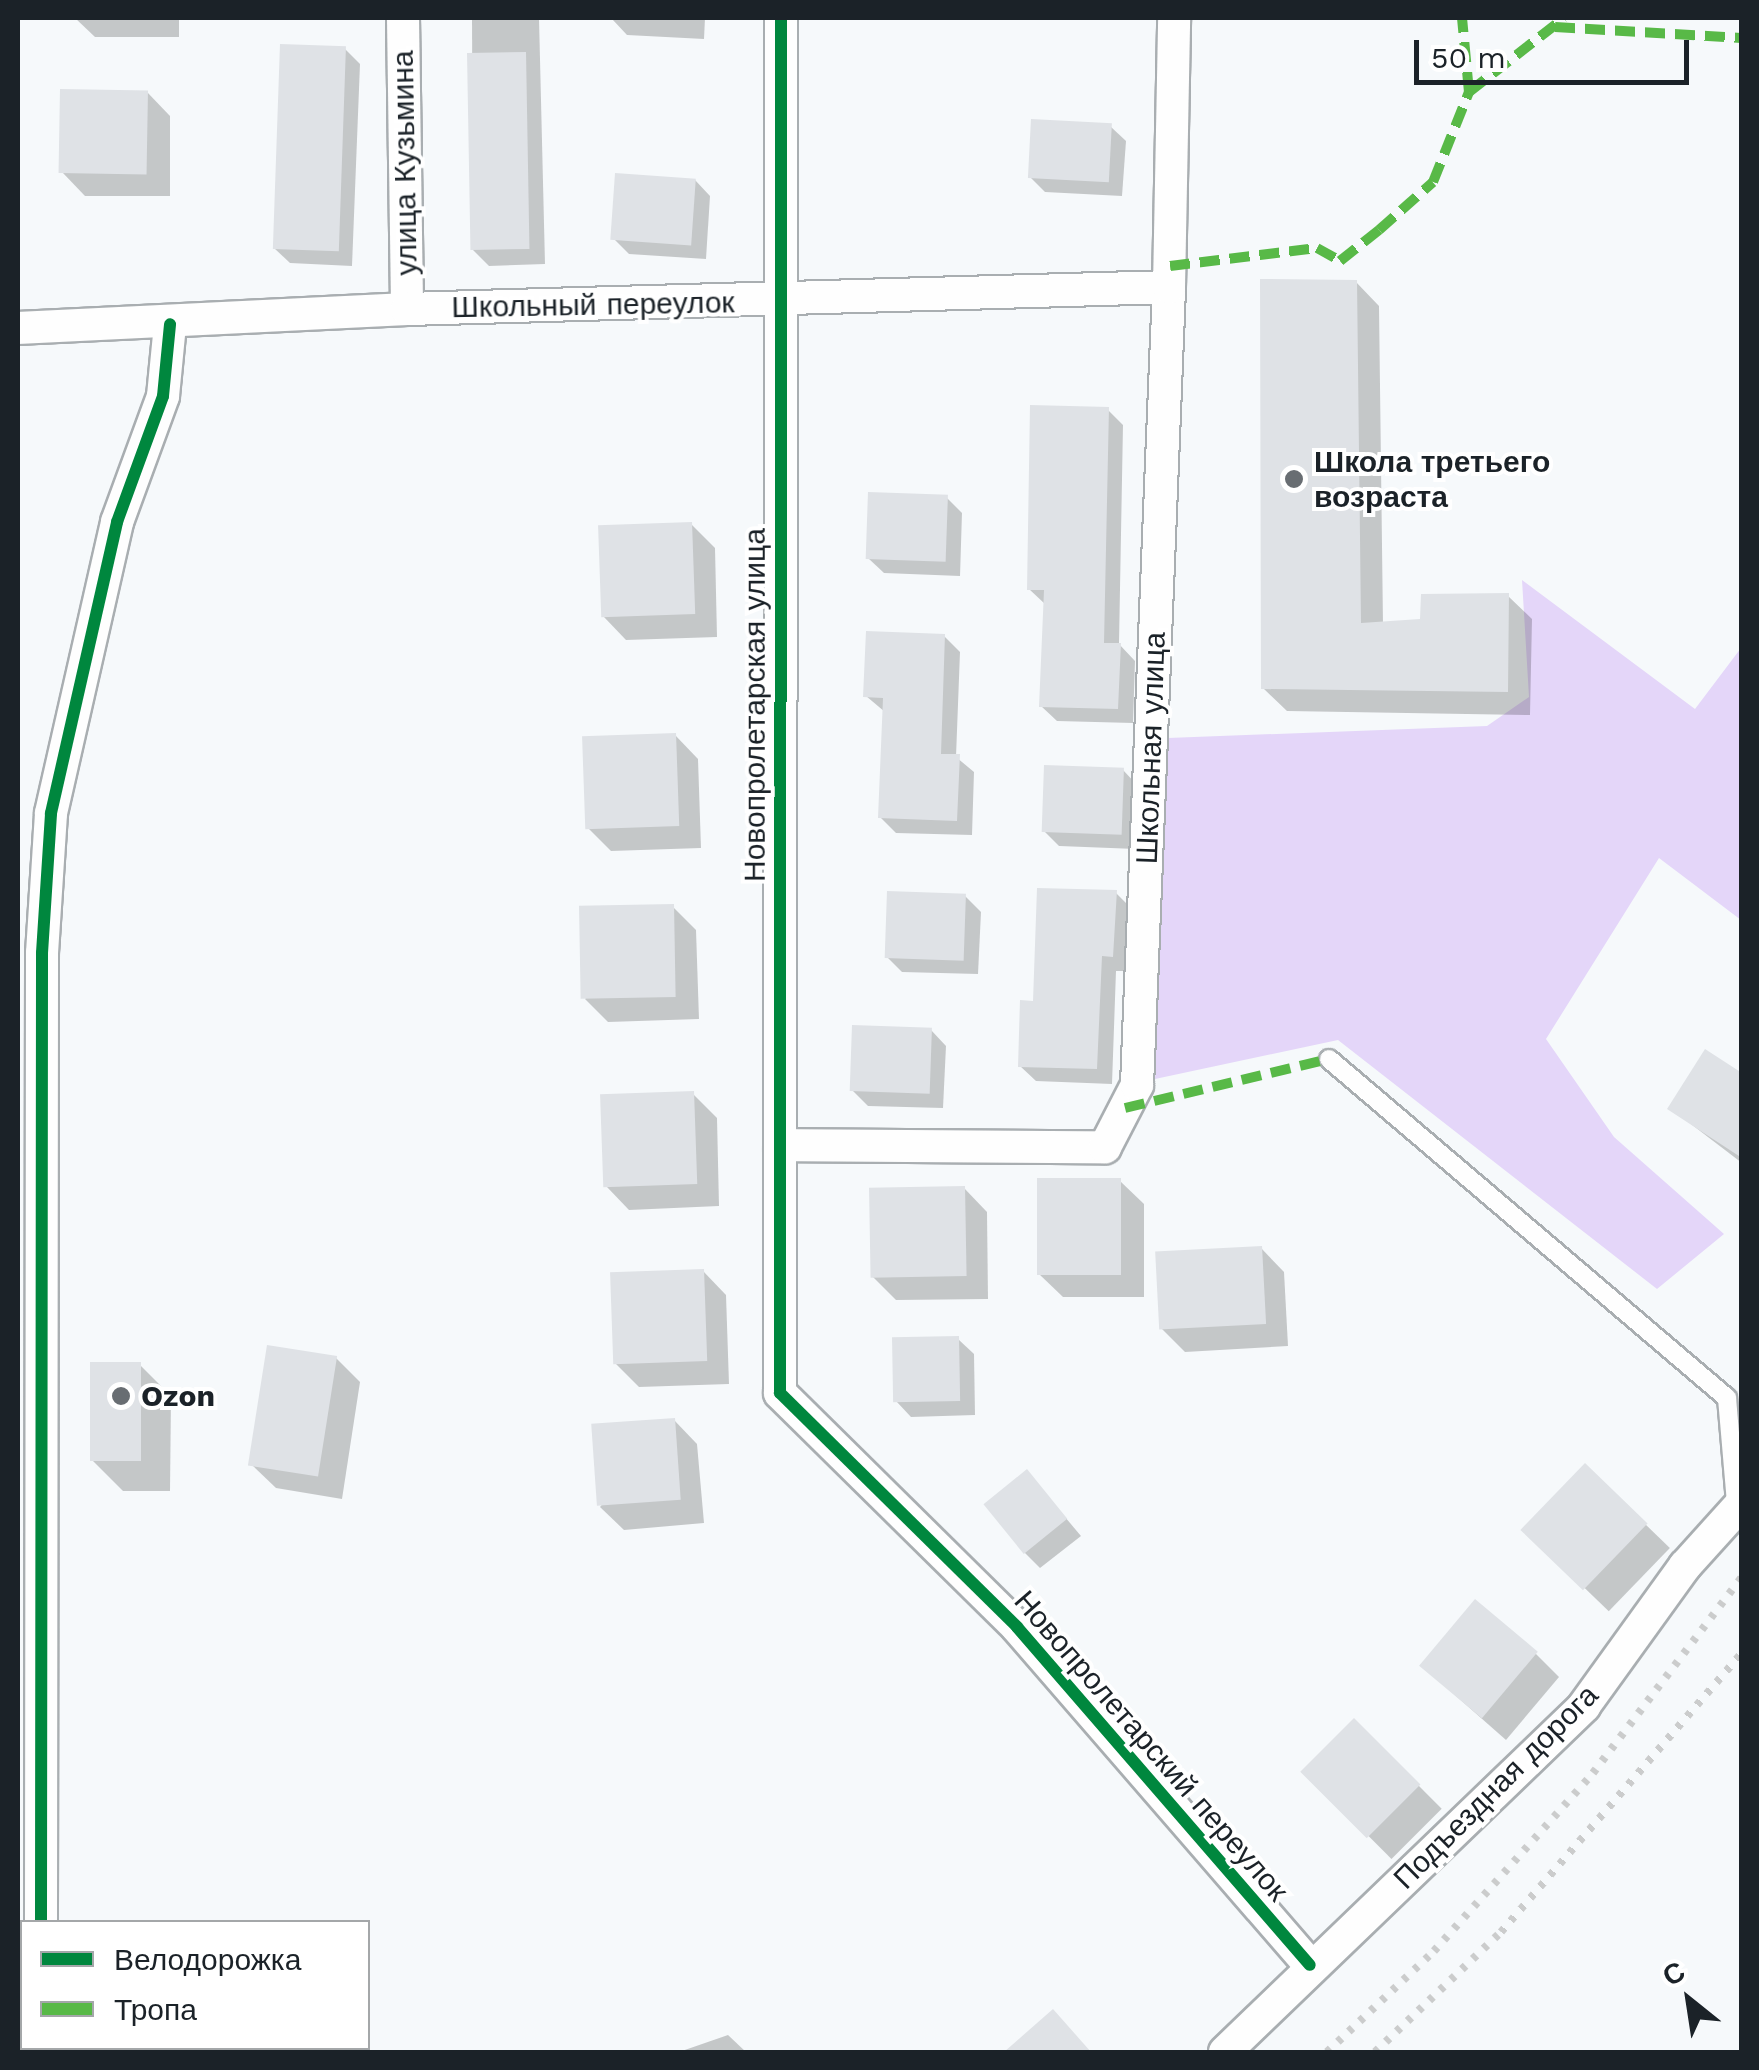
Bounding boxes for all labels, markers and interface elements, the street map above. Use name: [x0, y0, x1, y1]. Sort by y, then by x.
scale bar: [1419, 20, 1694, 82]
text: 50 m: [1431, 40, 1506, 75]
street label: улица Кузьмина: [385, 50, 425, 276]
street label: Школьный переулок: [451, 285, 735, 325]
place label: Школа третьего возраста: [1314, 444, 1550, 514]
marker: Школа третьего возраста: [1283, 468, 1305, 490]
street label: Новопролетарская улица: [737, 528, 773, 882]
street label: Школьная улица: [1129, 631, 1173, 865]
place label: Ozon: [141, 1378, 215, 1414]
marker: Ozon: [110, 1385, 132, 1407]
street label: Новопролетарский переулок: [1006, 1583, 1296, 1909]
street label: Подъездная дорога: [1386, 1677, 1606, 1897]
legend: [20, 1920, 370, 2050]
text: Велодорожка: [114, 1942, 301, 1977]
north arrow: [1639, 1950, 1739, 2050]
text: С: [1657, 1954, 1691, 1993]
text: Тропа: [114, 1992, 197, 2027]

